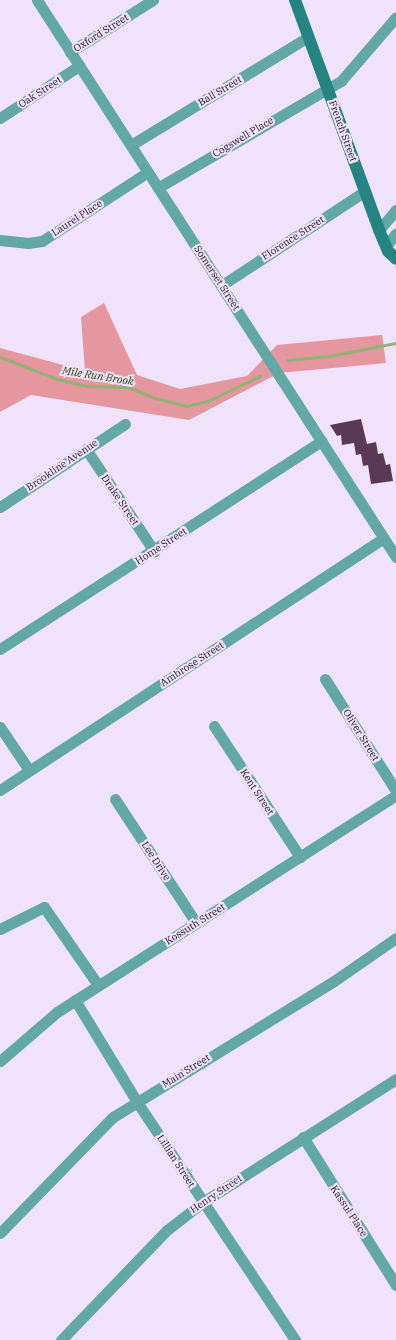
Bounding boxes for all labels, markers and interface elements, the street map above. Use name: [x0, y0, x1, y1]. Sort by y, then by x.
street label: Oxford Street: [71, 11, 131, 55]
street label: Ball Street: [196, 73, 244, 109]
street label: Oak Street: [16, 74, 64, 110]
street label: French Street: [326, 99, 360, 163]
street label: Cogswell Place: [210, 114, 276, 160]
street label: Laurel Place: [50, 197, 104, 239]
street label: Florence Street: [260, 213, 326, 263]
street label: Somerset Street: [192, 243, 242, 313]
water label: Mile Run Brook: [61, 364, 135, 388]
street label: Brookline Avenue: [24, 437, 100, 493]
street label: Drake Street: [99, 472, 141, 528]
street label: Home Street: [133, 525, 189, 567]
street label: Ambrose Street: [158, 639, 226, 689]
street label: Oliver Street: [340, 707, 382, 763]
street label: Kent Street: [238, 767, 276, 817]
street label: Lee Drive: [139, 839, 173, 883]
street label: Kossuth Street: [163, 901, 227, 947]
street label: Main Street: [160, 1052, 212, 1090]
street label: Lillian Street: [154, 1132, 198, 1190]
street label: Henry Street: [188, 1172, 244, 1216]
street label: Kassul Place: [328, 1183, 370, 1239]

